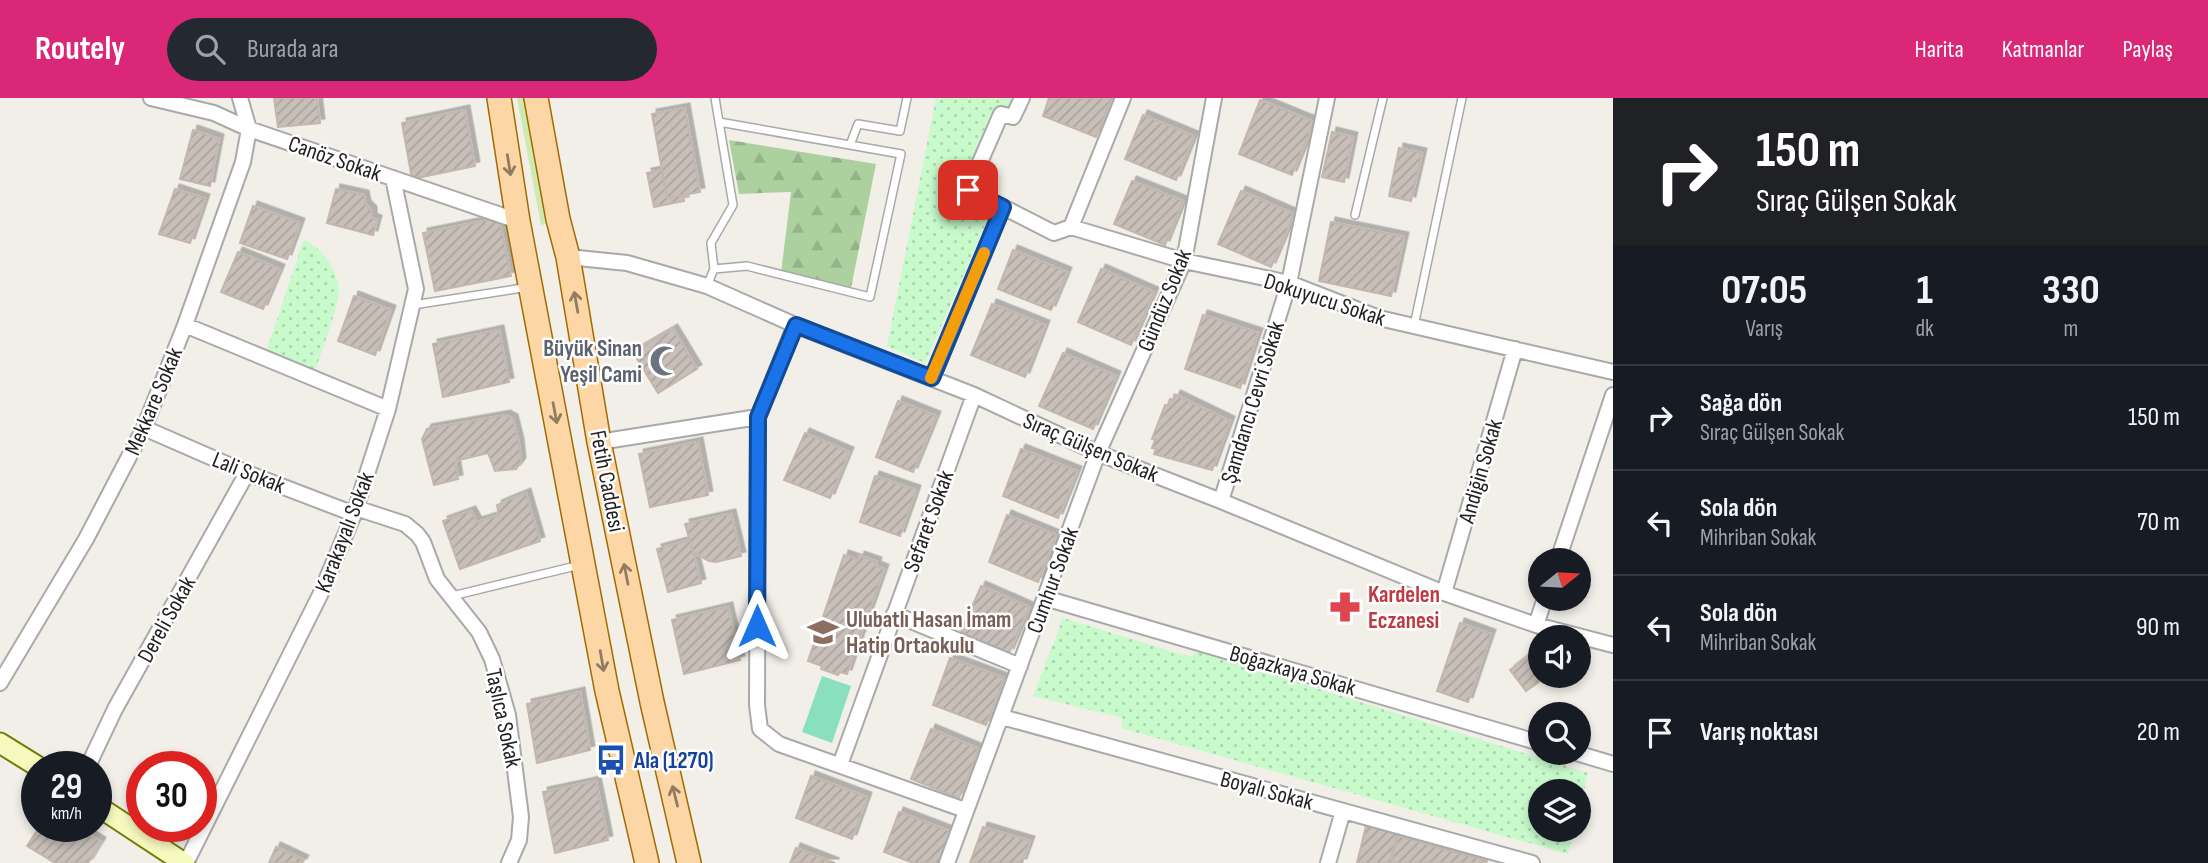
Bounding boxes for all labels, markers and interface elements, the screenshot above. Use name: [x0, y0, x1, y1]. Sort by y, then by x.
search box: [167, 18, 657, 81]
text: Routely: [35, 29, 125, 69]
icon: search: [191, 30, 229, 68]
text: Burada ara: [247, 34, 338, 65]
text: Harita: [1914, 35, 1964, 64]
text: Katmanlar: [2002, 35, 2085, 64]
text: Paylaş: [2123, 35, 2173, 64]
text: 150 m: [1756, 122, 1860, 181]
icon: right: [1641, 126, 1732, 217]
street label: Canöz Sokak: [284, 130, 385, 188]
one-way arrow: [503, 154, 516, 176]
pin: [938, 160, 998, 220]
icon: arrive: [949, 171, 987, 209]
text: Sıraç Gülşen Sokak: [1756, 182, 1957, 221]
street label: Gündüz Sokak: [1132, 245, 1198, 356]
text: 07:05: [1721, 265, 1807, 316]
text: 1: [1916, 265, 1933, 316]
text: 330: [2042, 265, 2100, 316]
street label: Dokuyucu Sokak: [1260, 267, 1389, 333]
one-way arrow: [569, 291, 582, 314]
text: Varış: [1745, 315, 1783, 343]
text: dk: [1915, 315, 1934, 343]
text: m: [2064, 315, 2078, 343]
street label: Şamdancı Cevri Sokak: [1215, 318, 1291, 487]
place label: Büyük Sinan Yeşil Cami: [543, 335, 642, 389]
street label: Mekkare Sokak: [119, 343, 189, 459]
mosque icon: Büyük Sinan Yeşil Cami: [648, 344, 682, 378]
text: Sağa dön: [1700, 388, 1782, 419]
icon: right: [1641, 399, 1679, 437]
one-way arrow: [549, 401, 563, 424]
text: 150 m: [2128, 402, 2180, 433]
street label: Sıraç Gülşen Sokak: [1019, 407, 1163, 489]
street label: Andiğin Sokak: [1453, 416, 1509, 527]
text: Sıraç Gülşen Sokak: [1700, 419, 1844, 447]
street label: Fetih Caddesi: [583, 428, 631, 534]
street label: Lali Sokak: [208, 446, 289, 500]
street label: Sefaret Sokak: [898, 466, 960, 576]
street label: Karakayalı Sokak: [309, 468, 381, 597]
text: Sola dön: [1700, 493, 1777, 524]
icon: left: [1641, 504, 1679, 542]
text: 70 m: [2137, 507, 2180, 538]
street label: Cumhur Sokak: [1021, 523, 1085, 637]
text: Mihriban Sokak: [1700, 524, 1816, 552]
north arrow: [1528, 548, 1591, 611]
map controls: [1528, 548, 1591, 842]
one-way arrow: [619, 563, 633, 586]
street label: Dereli Sokak: [132, 571, 202, 668]
place label: Kardelen Eczanesi: [1368, 581, 1440, 635]
position arrow: [720, 589, 794, 663]
pharmacy icon: Kardelen Eczanesi: [1328, 590, 1362, 624]
text: Sola dön: [1700, 598, 1777, 629]
place label: Ulubatlı Hasan İmam Hatip Ortaokulu: [846, 606, 1011, 660]
icon: left: [1641, 609, 1679, 647]
text: 90 m: [2136, 612, 2180, 643]
school or university icon: Ulubatlı Hasan İmam Hatip Ortaokulu: [806, 615, 840, 649]
button: sound: [1528, 625, 1591, 688]
text: Mihriban Sokak: [1700, 629, 1816, 657]
street label: Boğazkaya Sokak: [1226, 640, 1359, 702]
one-way arrow: [596, 649, 609, 672]
street label: Taşlıca Sokak: [479, 666, 527, 771]
button: search: [1528, 702, 1591, 765]
icon: arrive: [1641, 714, 1679, 752]
text: Varış noktası: [1700, 717, 1818, 748]
text: 20 m: [2137, 717, 2180, 748]
bus stop icon: Ala (1270): [594, 743, 628, 777]
place label: Ala (1270): [633, 747, 714, 775]
speed limit sign: 30: [126, 751, 217, 842]
street label: Boyalı Sokak: [1217, 765, 1316, 817]
text: 29: [51, 766, 82, 809]
button: layers: [1528, 779, 1591, 842]
one-way arrow: [668, 785, 681, 808]
text: km/h: [51, 803, 82, 824]

